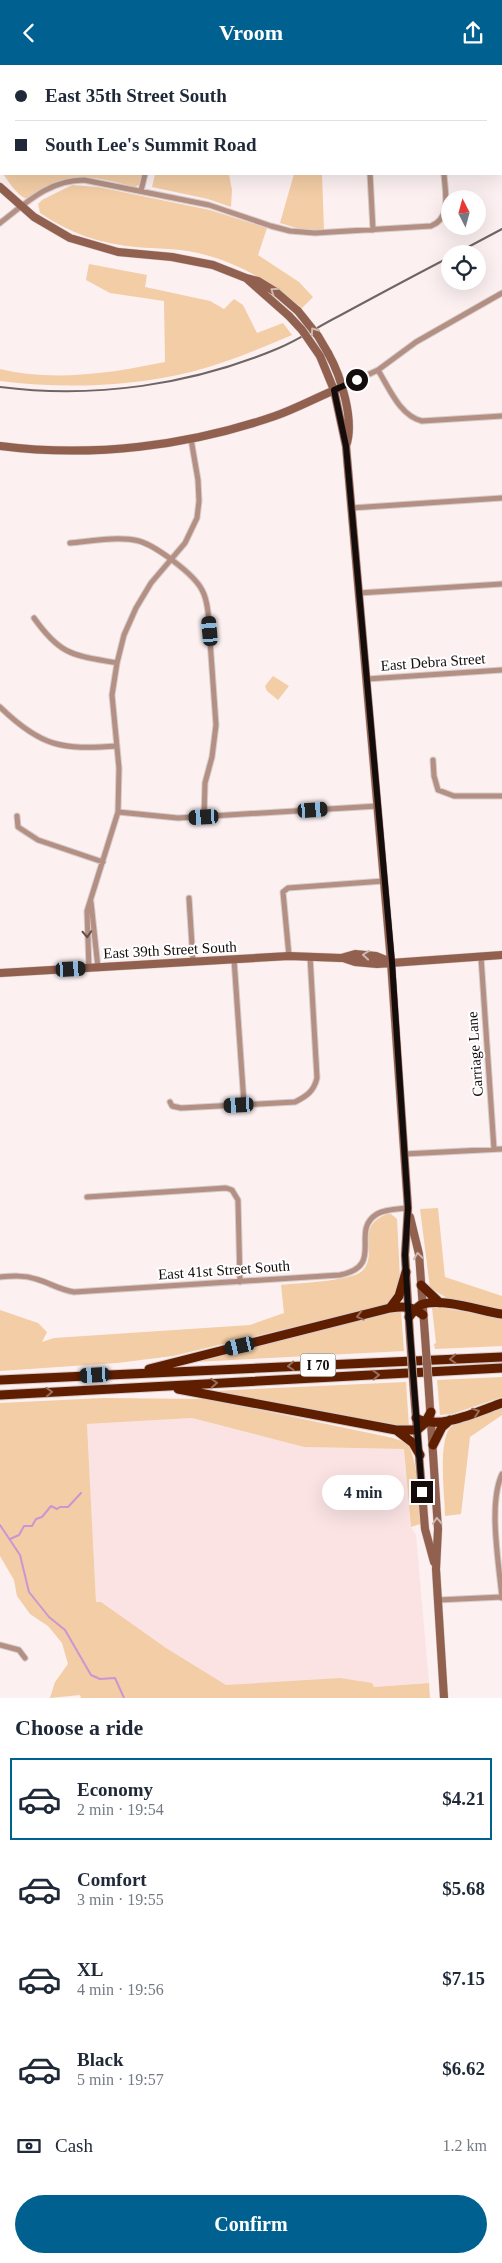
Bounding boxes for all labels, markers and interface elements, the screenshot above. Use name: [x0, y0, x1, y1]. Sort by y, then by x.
icon: back: [15, 19, 43, 47]
icon: share: [459, 19, 487, 47]
text: Vroom: [219, 20, 283, 45]
text: East 35th Street South: [45, 85, 227, 106]
text: South Lee's Summit Road: [45, 134, 257, 155]
north arrow: [441, 190, 486, 235]
map controls: [441, 190, 486, 290]
button: locate: [441, 245, 486, 290]
one-way arrow: [270, 288, 280, 297]
one-way arrow: [311, 327, 320, 337]
route start: [346, 369, 368, 391]
car: [201, 615, 218, 647]
street label: East Debra Street: [380, 650, 487, 674]
car: [297, 801, 328, 819]
car: [188, 809, 219, 825]
one-way arrow: [82, 930, 93, 938]
street label: East 39th Street South: [103, 938, 238, 961]
one-way arrow: [362, 950, 370, 961]
car: [55, 961, 86, 977]
street label: Carriage Lane: [464, 1011, 486, 1097]
car: [223, 1097, 254, 1113]
one-way arrow: [413, 1251, 424, 1259]
street label: East 41st Street South: [158, 1257, 291, 1283]
one-way arrow: [356, 1310, 365, 1321]
car: [223, 1335, 256, 1357]
road number: I 70: [300, 1353, 336, 1377]
one-way arrow: [449, 1354, 457, 1364]
one-way arrow: [287, 1361, 295, 1372]
car: [79, 1367, 110, 1383]
one-way arrow: [373, 1369, 381, 1380]
one-way arrow: [210, 1378, 218, 1389]
one-way arrow: [45, 1387, 53, 1397]
one-way arrow: [471, 1407, 480, 1417]
callout: 4 min: [322, 1475, 404, 1509]
route end: [411, 1481, 433, 1503]
text: 4 min: [344, 1484, 382, 1501]
one-way arrow: [432, 1516, 443, 1524]
text: Choose a ride: [15, 1715, 143, 1740]
icon: car: [17, 1777, 62, 1822]
text: Economy: [77, 1779, 153, 1800]
text: $4.21: [442, 1788, 485, 1809]
text: 2 min · 19:54: [77, 1801, 164, 1818]
icon: car: [17, 1867, 62, 1912]
text: Comfort: [77, 1869, 147, 1890]
text: $5.68: [442, 1878, 485, 1899]
text: 3 min · 19:55: [77, 1891, 164, 1908]
icon: car: [17, 1957, 62, 2002]
text: XL: [77, 1959, 103, 1980]
text: $7.15: [442, 1968, 485, 1989]
text: 4 min · 19:56: [77, 1981, 164, 1998]
icon: car: [17, 2047, 62, 2092]
text: Black: [77, 2049, 123, 2070]
text: $6.62: [442, 2058, 485, 2079]
text: 5 min · 19:57: [77, 2071, 164, 2088]
icon: cash: [15, 2132, 43, 2160]
text: Cash: [55, 2135, 93, 2156]
text: 1.2 km: [443, 2137, 487, 2154]
button: Confirm: [15, 2195, 487, 2253]

